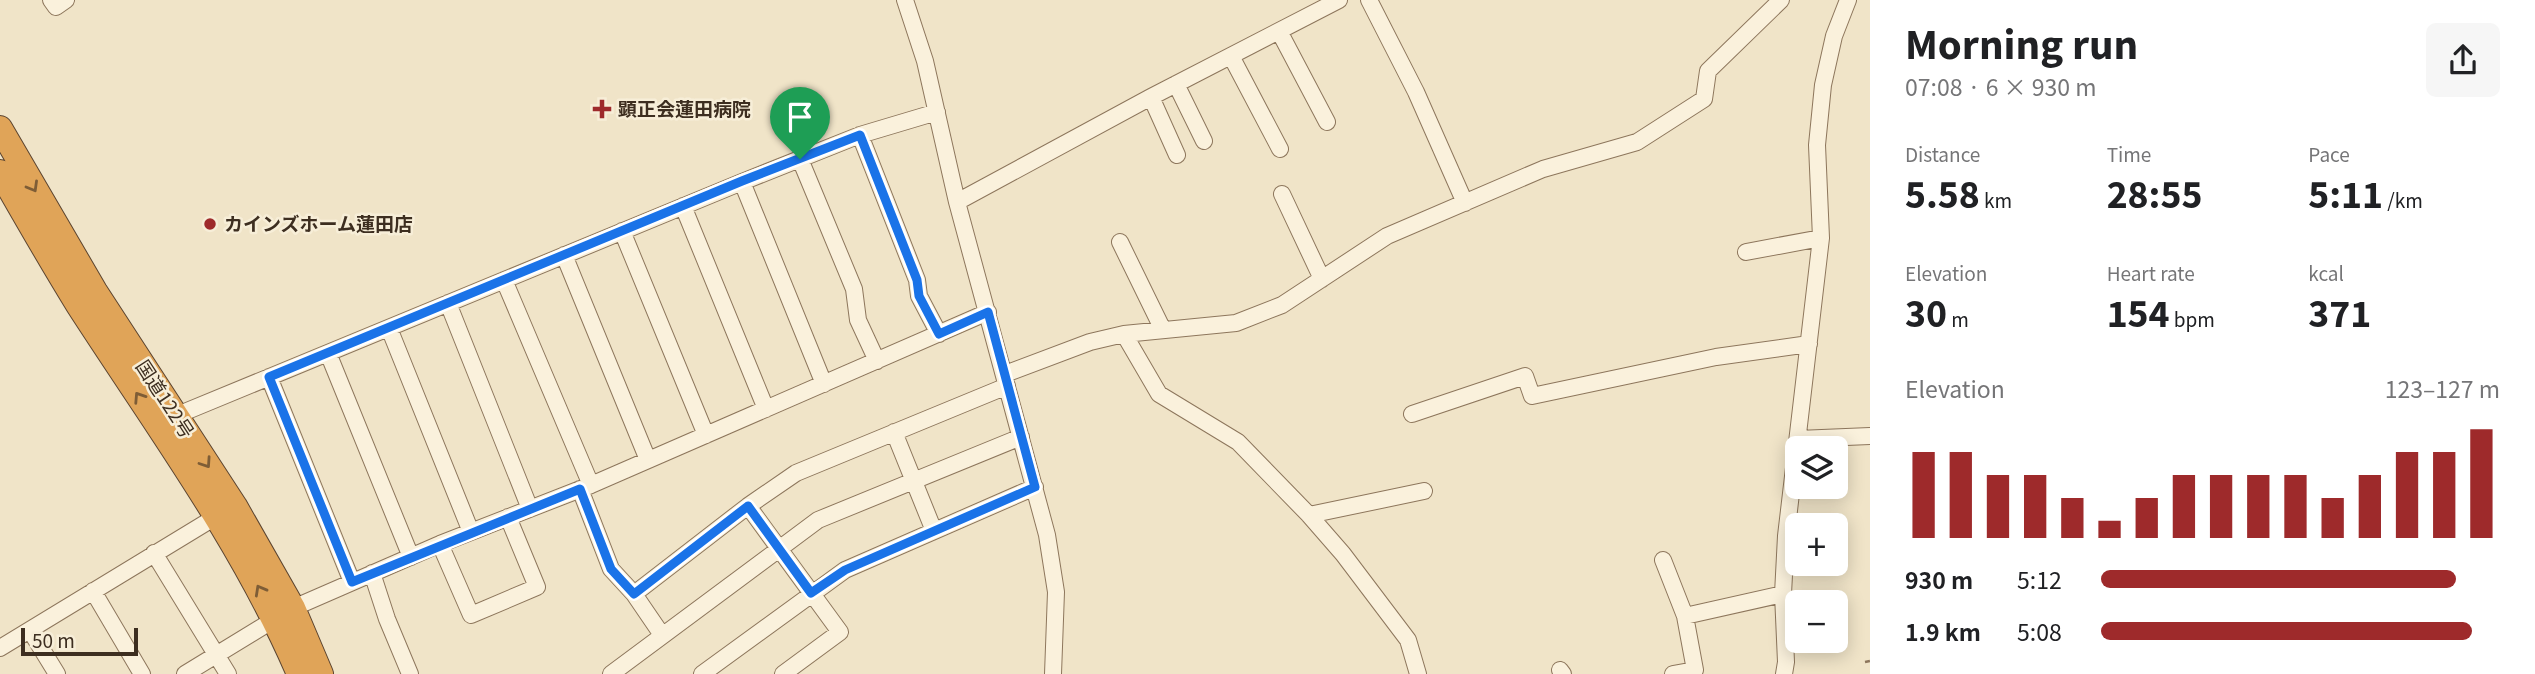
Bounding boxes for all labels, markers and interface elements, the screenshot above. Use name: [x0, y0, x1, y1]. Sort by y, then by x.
text: Morning run: [1905, 15, 2138, 70]
button: share: [2426, 23, 2500, 97]
text: 07:08 · 6 × 930 m: [1905, 69, 2096, 103]
pin: [770, 87, 830, 159]
place label: 顕正会蓮田病院: [618, 94, 751, 121]
icon: arrive: [781, 98, 819, 136]
marker: 顕正会蓮田病院: [592, 99, 612, 119]
text: Distance: [1905, 140, 1980, 167]
text: Time: [2107, 140, 2151, 167]
text: Pace: [2308, 140, 2350, 167]
text: 5.58: [1905, 167, 1980, 218]
text: 28:55: [2107, 167, 2202, 218]
text: 5:11: [2308, 167, 2383, 218]
one-way arrow: [25, 180, 38, 193]
text: km: [1980, 186, 2012, 213]
text: /km: [2383, 186, 2423, 213]
place label: カインズホーム蓮田店: [224, 209, 413, 236]
marker: カインズホーム蓮田店: [202, 216, 218, 232]
text: Elevation: [1905, 259, 1987, 286]
text: Heart rate: [2107, 259, 2195, 286]
text: kcal: [2308, 259, 2344, 286]
text: 30: [1905, 286, 1947, 337]
text: 154: [2107, 286, 2170, 337]
text: 371: [2308, 286, 2371, 337]
text: m: [1947, 305, 1969, 332]
text: bpm: [2170, 305, 2215, 332]
street label: 国道122号: [131, 354, 202, 443]
text: Elevation: [1905, 371, 2005, 405]
text: 123–127 m: [2385, 371, 2500, 405]
one-way arrow: [135, 392, 148, 405]
map controls: [1785, 436, 1848, 653]
button: layers: [1785, 436, 1848, 499]
one-way arrow: [198, 455, 211, 468]
button: +: [1785, 513, 1848, 576]
text: 930 m: [1905, 562, 1973, 596]
text: 5:12: [2017, 562, 2062, 596]
one-way arrow: [254, 585, 268, 598]
button: −: [1785, 590, 1848, 653]
text: 1.9 km: [1905, 614, 1981, 648]
text: 5:08: [2017, 614, 2062, 648]
scale bar: [21, 625, 138, 657]
text: 50 m: [32, 626, 75, 653]

